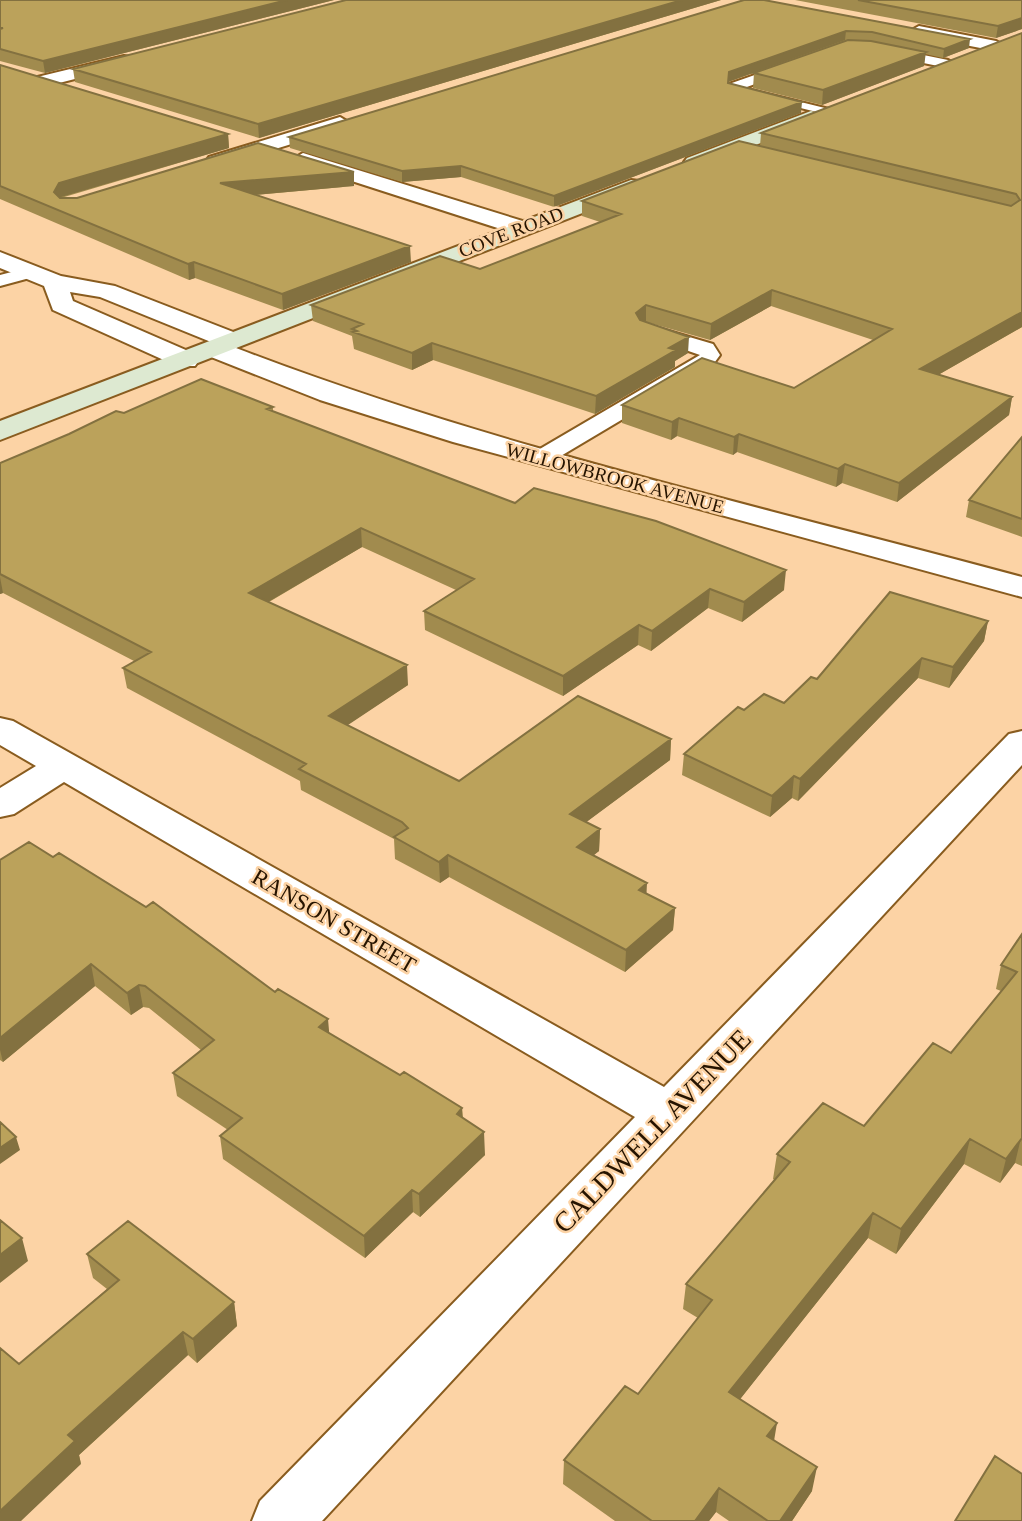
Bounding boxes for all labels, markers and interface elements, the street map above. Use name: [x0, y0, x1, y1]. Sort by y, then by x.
street label: COVE ROAD: [456, 202, 566, 262]
street label: WILLOWBROOK AVENUE: [504, 439, 726, 517]
street label: RANSON STREET: [248, 864, 420, 978]
street label: CALDWELL AVENUE: [547, 1023, 757, 1239]

